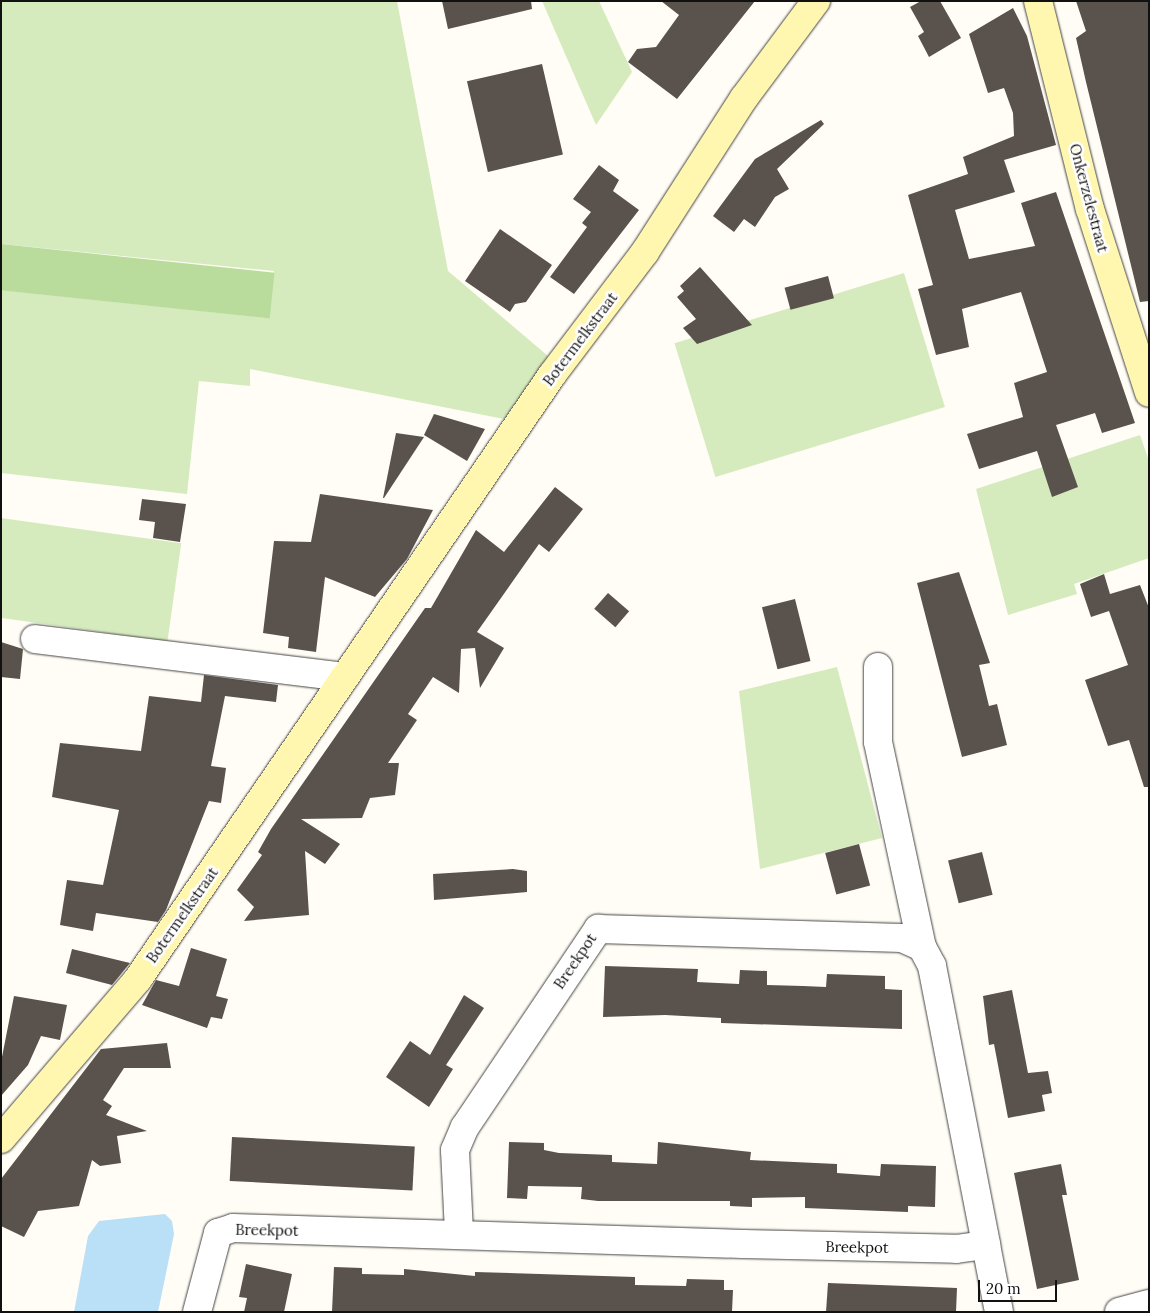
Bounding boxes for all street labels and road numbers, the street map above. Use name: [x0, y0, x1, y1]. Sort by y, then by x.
street label: Onkerzelestraat: [1066, 142, 1112, 254]
street label: Botermelkstraat: [539, 289, 621, 389]
street label: Botermelkstraat: [142, 864, 222, 966]
street label: Breekpot: [550, 930, 600, 992]
street label: Breekpot: [235, 1220, 299, 1240]
street label: Breekpot: [825, 1237, 889, 1257]

